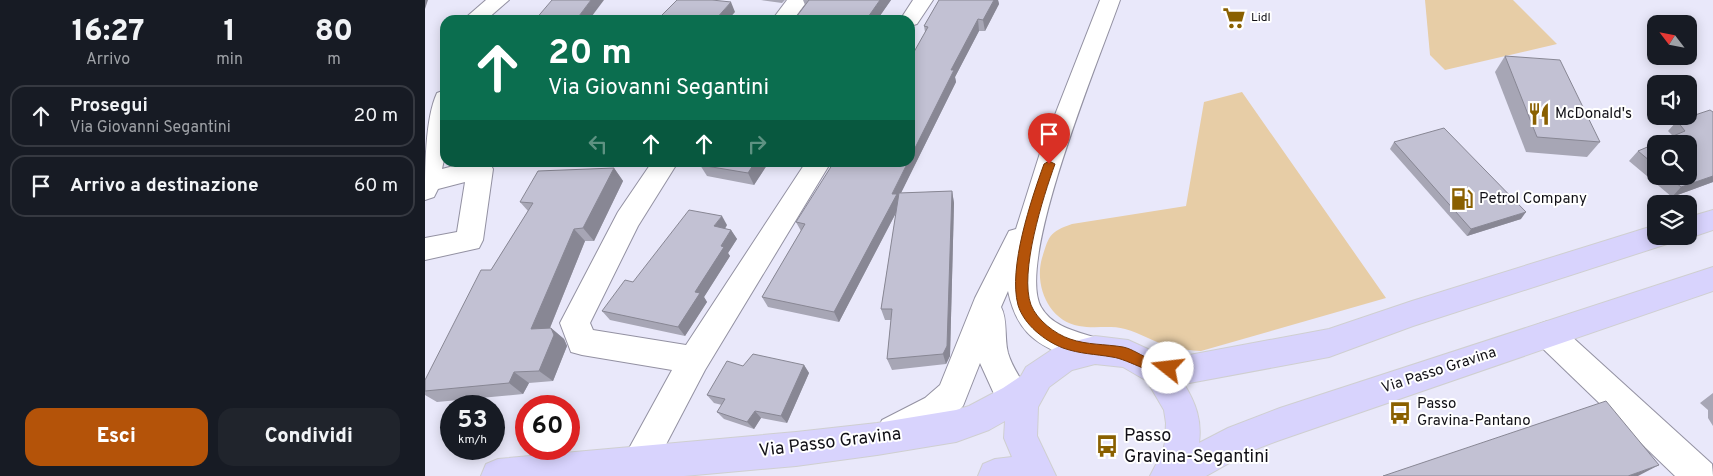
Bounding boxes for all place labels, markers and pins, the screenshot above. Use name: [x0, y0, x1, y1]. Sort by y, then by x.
supermarket icon: Lidl: [1221, 5, 1247, 31]
place label: Lidl: [1251, 10, 1271, 26]
restaurant icon: McDonald's: [1526, 101, 1552, 127]
place label: McDonald's: [1555, 105, 1632, 124]
pin: [1028, 113, 1070, 164]
fuel station icon: Petrol Company: [1449, 186, 1475, 212]
place label: Petrol Company: [1479, 190, 1587, 209]
place label: Passo Gravina-Pantano: [1417, 395, 1531, 431]
bus stop icon: Passo Gravina-Pantano: [1387, 400, 1413, 426]
place label: Passo Gravina-Segantini: [1124, 425, 1269, 469]
bus stop icon: Passo Gravina-Segantini: [1094, 433, 1120, 459]

